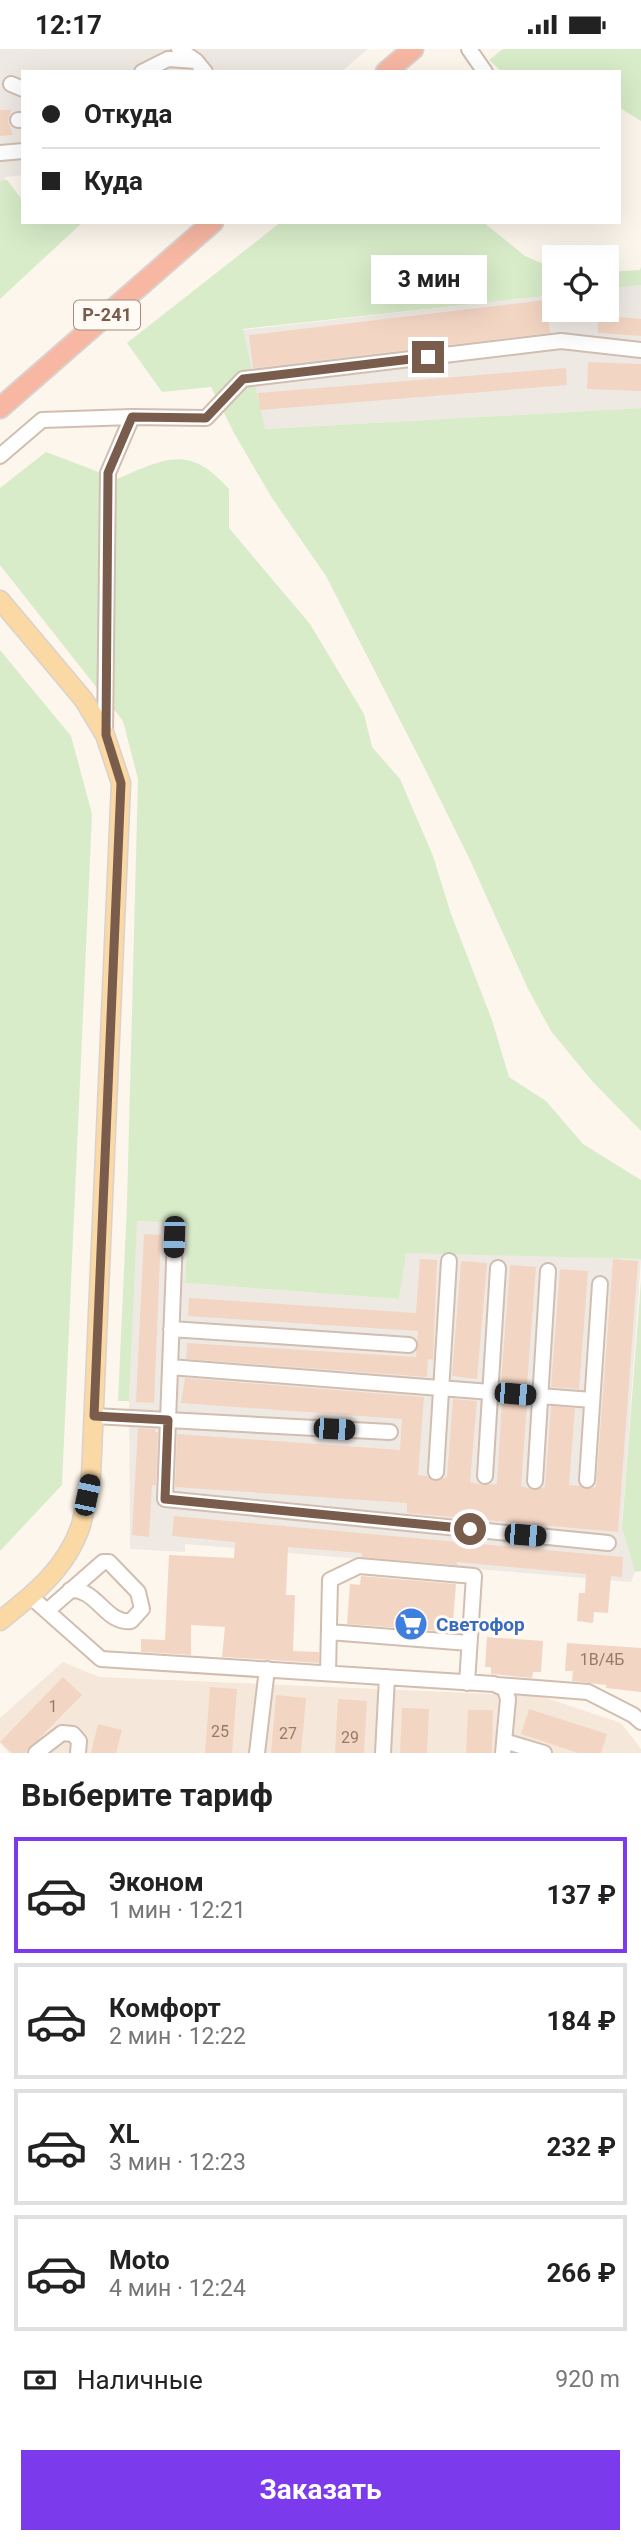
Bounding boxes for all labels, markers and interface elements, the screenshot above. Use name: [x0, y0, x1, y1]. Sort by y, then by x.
text: 12:17: [35, 10, 102, 40]
text: Откуда: [84, 99, 173, 129]
text: Куда: [84, 166, 143, 196]
map controls: [542, 245, 619, 322]
button: locate: [542, 245, 619, 322]
callout: 3 мин: [370, 255, 486, 305]
text: 3 мин: [398, 266, 460, 293]
road number: Р-241: [74, 301, 140, 329]
route end: [412, 341, 444, 373]
car: [163, 1216, 186, 1258]
car: [494, 1382, 537, 1406]
car: [313, 1417, 356, 1441]
car: [73, 1472, 102, 1518]
route start: [454, 1513, 486, 1545]
car: [504, 1523, 547, 1547]
supermarket icon: Светофор: [392, 1605, 430, 1643]
place label: Светофор: [436, 1613, 525, 1636]
house number: 1В/4Б: [580, 1650, 624, 1669]
house number: 1: [49, 1697, 58, 1716]
house number: 25: [211, 1722, 229, 1741]
house number: 27: [279, 1724, 297, 1743]
house number: 29: [341, 1728, 359, 1747]
text: Выберите тариф: [21, 1776, 273, 1814]
icon: car: [25, 1864, 88, 1927]
text: Эконом: [109, 1867, 204, 1897]
text: 137 ₽: [546, 1880, 616, 1910]
text: 1 мин · 12:21: [109, 1897, 246, 1924]
icon: car: [25, 1990, 88, 2053]
text: Комфорт: [109, 1993, 221, 2023]
text: 184 ₽: [546, 2006, 616, 2036]
text: 2 мин · 12:22: [109, 2023, 246, 2050]
icon: car: [25, 2116, 88, 2179]
text: XL: [109, 2119, 140, 2149]
text: 232 ₽: [546, 2132, 616, 2162]
text: 3 мин · 12:23: [109, 2149, 246, 2176]
icon: car: [25, 2242, 88, 2305]
text: Moto: [109, 2245, 170, 2275]
text: 266 ₽: [546, 2258, 616, 2288]
text: 4 мин · 12:24: [109, 2275, 246, 2302]
icon: cash: [21, 2361, 59, 2399]
text: Наличные: [77, 2365, 203, 2395]
text: 920 m: [555, 2366, 620, 2393]
button: Заказать: [21, 2450, 620, 2530]

